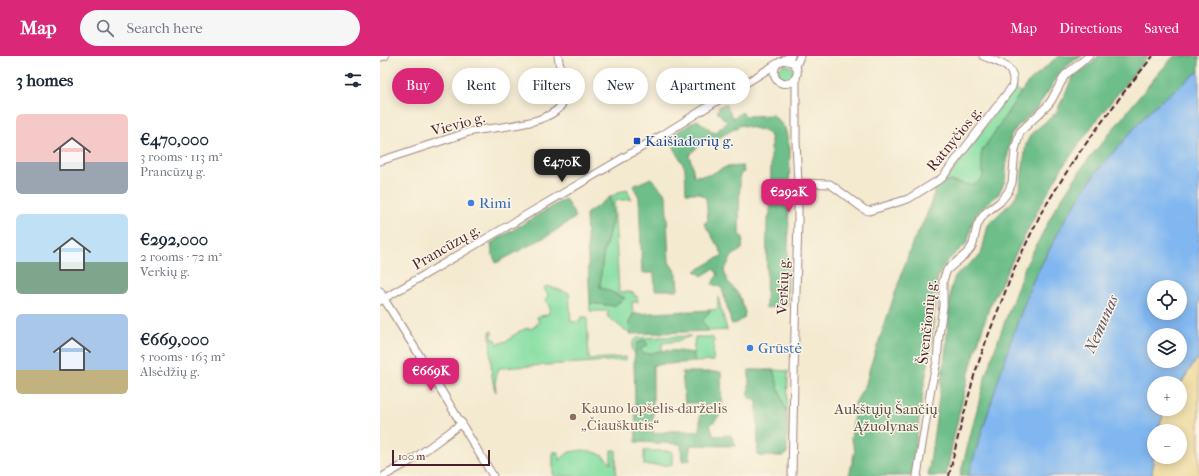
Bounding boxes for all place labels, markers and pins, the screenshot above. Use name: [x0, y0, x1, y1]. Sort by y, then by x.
place label: Kaišiadorių g.: [645, 132, 733, 150]
marker: Kaišiadorių g.: [632, 136, 642, 146]
pin: €470K: [534, 149, 590, 183]
pin: €292K: [761, 179, 817, 213]
place label: Rimi: [479, 194, 512, 212]
marker: Rimi: [466, 198, 476, 208]
place label: Grūstė: [758, 339, 802, 357]
marker: Grūstė: [745, 343, 755, 353]
pin: €669K: [403, 358, 459, 392]
place label: Kauno lopšelis-darželis „Čiauškutis“: [581, 399, 728, 434]
marker: Kauno lopšelis-darželis „Čiauškutis“: [568, 412, 578, 422]

